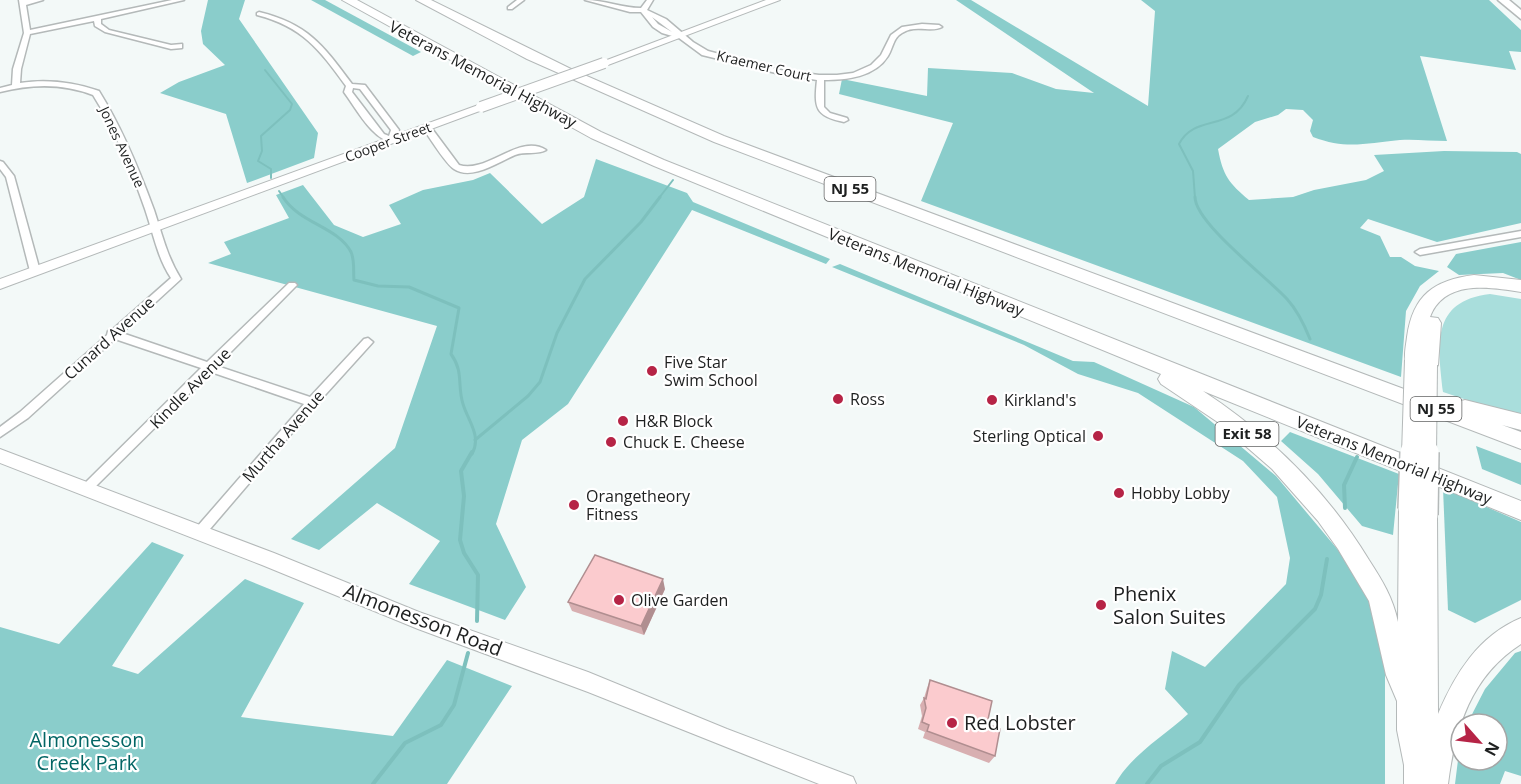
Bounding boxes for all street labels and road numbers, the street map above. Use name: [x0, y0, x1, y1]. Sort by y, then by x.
street label: Veterans Memorial Highway: [385, 15, 581, 133]
street label: Kraemer Court: [715, 45, 813, 86]
street label: Jones Avenue: [94, 101, 150, 191]
street label: Cooper Street: [342, 117, 434, 166]
road number: NJ 55: [824, 177, 876, 201]
street label: Veterans Memorial Highway: [825, 223, 1028, 322]
street label: Cunard Avenue: [59, 291, 159, 385]
street label: Kindle Avenue: [145, 343, 235, 433]
street label: Murtha Avenue: [237, 385, 329, 487]
road number: NJ 55: [1410, 397, 1462, 421]
street label: Veterans Memorial Highway: [1293, 411, 1496, 510]
road number: Exit 58: [1216, 422, 1278, 446]
street label: Almonesson Road: [340, 577, 506, 662]

